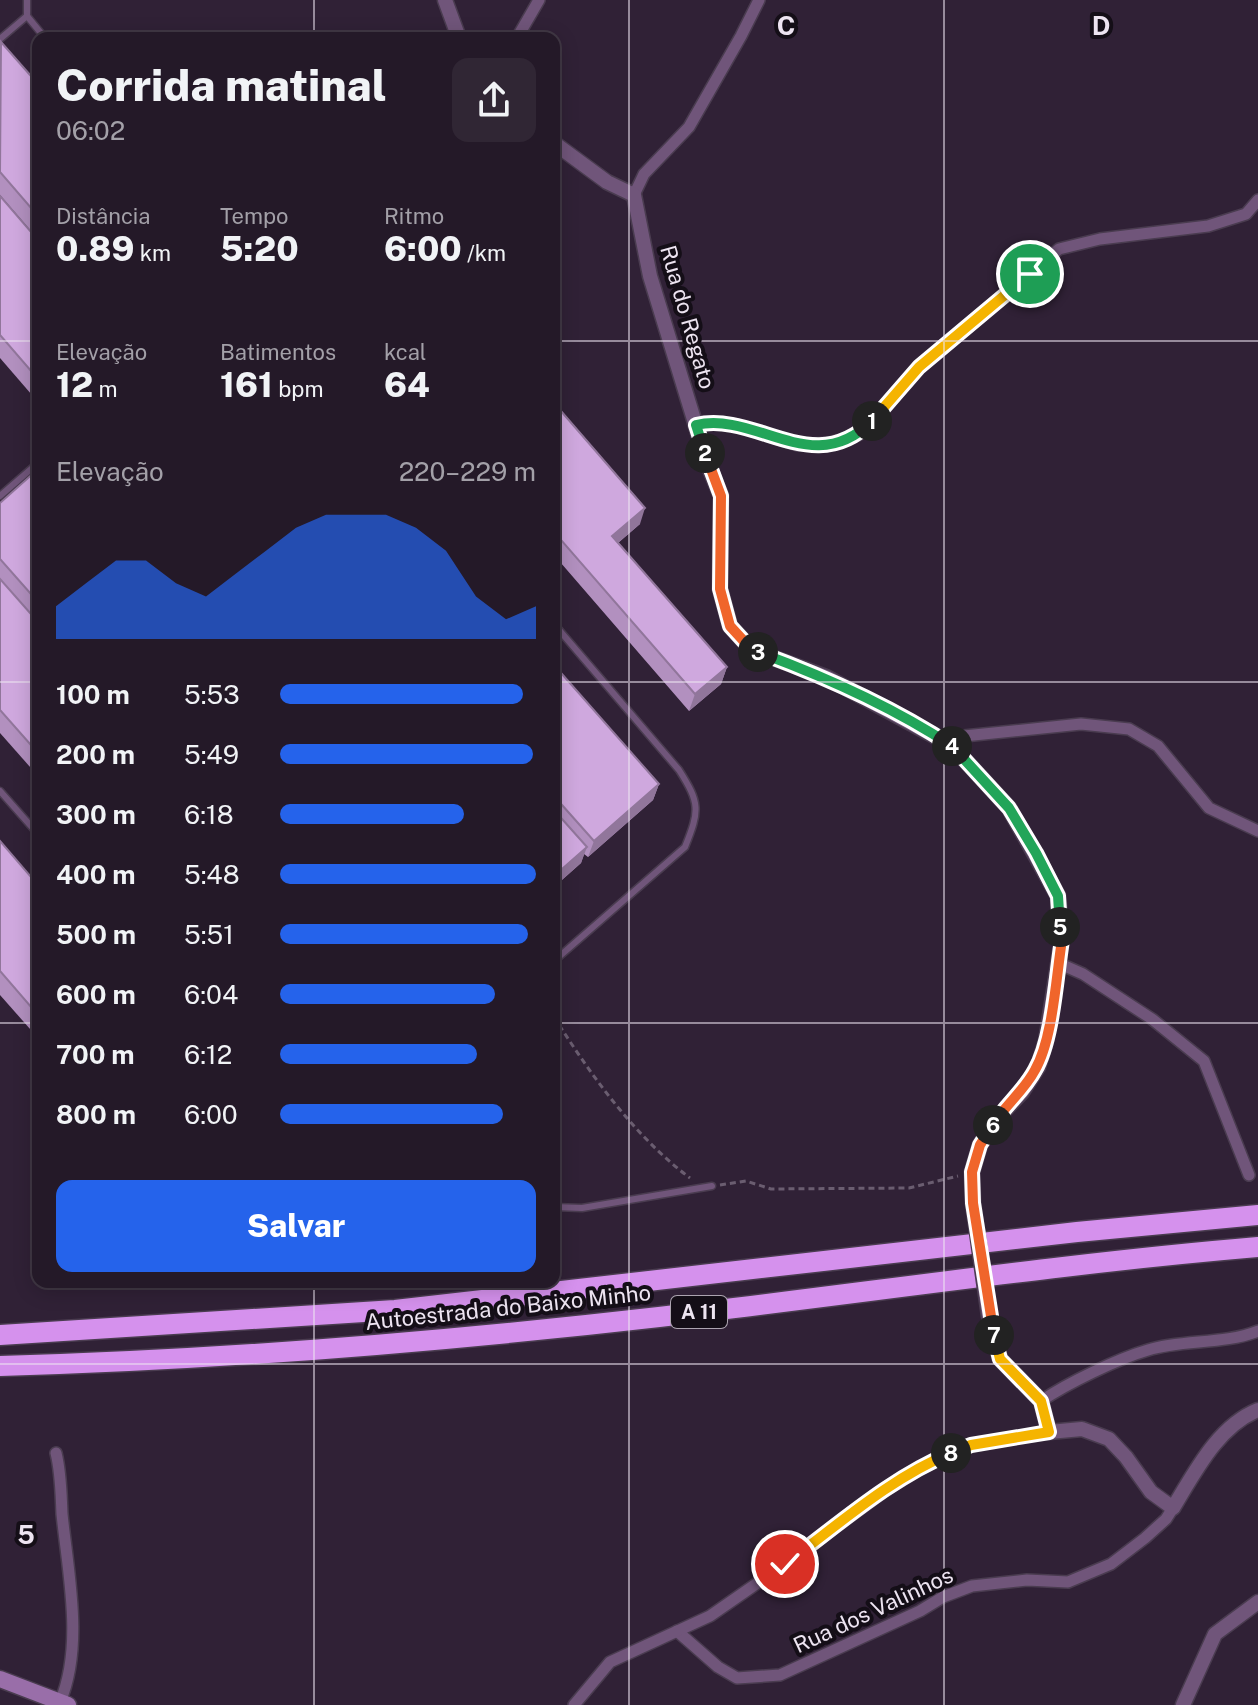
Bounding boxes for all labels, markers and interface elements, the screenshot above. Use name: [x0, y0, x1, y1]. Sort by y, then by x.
text: C: [777, 10, 795, 41]
text: D: [1092, 10, 1110, 41]
button: share: [452, 58, 536, 142]
text: Corrida matinal: [56, 59, 387, 111]
text: 06:02: [56, 115, 125, 146]
text: Distância: [56, 203, 150, 229]
text: Tempo: [220, 203, 289, 229]
text: Ritmo: [384, 203, 444, 229]
text: 0.89: [56, 229, 134, 269]
text: 5:20: [220, 229, 299, 269]
text: 6:00: [384, 229, 462, 269]
text: km: [134, 240, 171, 266]
text: /km: [462, 240, 506, 266]
pin: [996, 240, 1064, 308]
street label: Rua do Regato: [655, 242, 721, 392]
icon: arrive: [1008, 252, 1052, 296]
text: Elevação: [56, 339, 147, 365]
text: Batimentos: [220, 339, 336, 365]
text: kcal: [384, 339, 426, 365]
text: 12: [56, 365, 93, 405]
text: 161: [220, 365, 273, 405]
text: 64: [384, 365, 430, 405]
text: m: [93, 376, 117, 402]
text: bpm: [273, 376, 323, 402]
pin: 1: [852, 401, 892, 441]
text: 1: [867, 408, 877, 434]
pin: 2: [685, 433, 725, 473]
text: 2: [698, 440, 712, 466]
text: Elevação: [56, 456, 164, 487]
text: 220–229 m: [399, 456, 536, 487]
pin: 3: [738, 632, 778, 672]
text: 3: [751, 639, 765, 665]
text: 100 m: [56, 679, 130, 710]
text: 5:53: [184, 679, 240, 710]
pin: 4: [932, 726, 972, 766]
text: 4: [945, 733, 959, 759]
text: 200 m: [56, 739, 135, 770]
text: 5:49: [184, 739, 239, 770]
text: 300 m: [56, 799, 136, 830]
text: 6:18: [184, 799, 233, 830]
text: 400 m: [56, 859, 136, 890]
text: 5:48: [184, 859, 240, 890]
pin: 5: [1040, 907, 1080, 947]
text: 5: [1053, 914, 1067, 940]
text: 500 m: [56, 919, 136, 950]
text: 5:51: [184, 919, 234, 950]
text: 600 m: [56, 979, 136, 1010]
text: 6:04: [184, 979, 238, 1010]
text: 700 m: [56, 1039, 135, 1070]
text: 6:12: [184, 1039, 232, 1070]
text: 800 m: [56, 1099, 136, 1130]
text: 6:00: [184, 1099, 238, 1130]
pin: 6: [973, 1105, 1013, 1145]
text: 6: [986, 1112, 1000, 1138]
button: Salvar: [56, 1180, 536, 1272]
street label: Autoestrada do Baixo Minho: [364, 1279, 652, 1335]
road number: A 11: [671, 1296, 727, 1328]
pin: 7: [974, 1315, 1014, 1355]
text: 7: [987, 1322, 1001, 1348]
pin: 8: [931, 1433, 971, 1473]
text: 8: [944, 1440, 958, 1466]
text: 5: [17, 1519, 35, 1550]
pin: [751, 1530, 819, 1598]
icon: check: [763, 1542, 807, 1586]
street label: Rua dos Valinhos: [789, 1562, 957, 1658]

